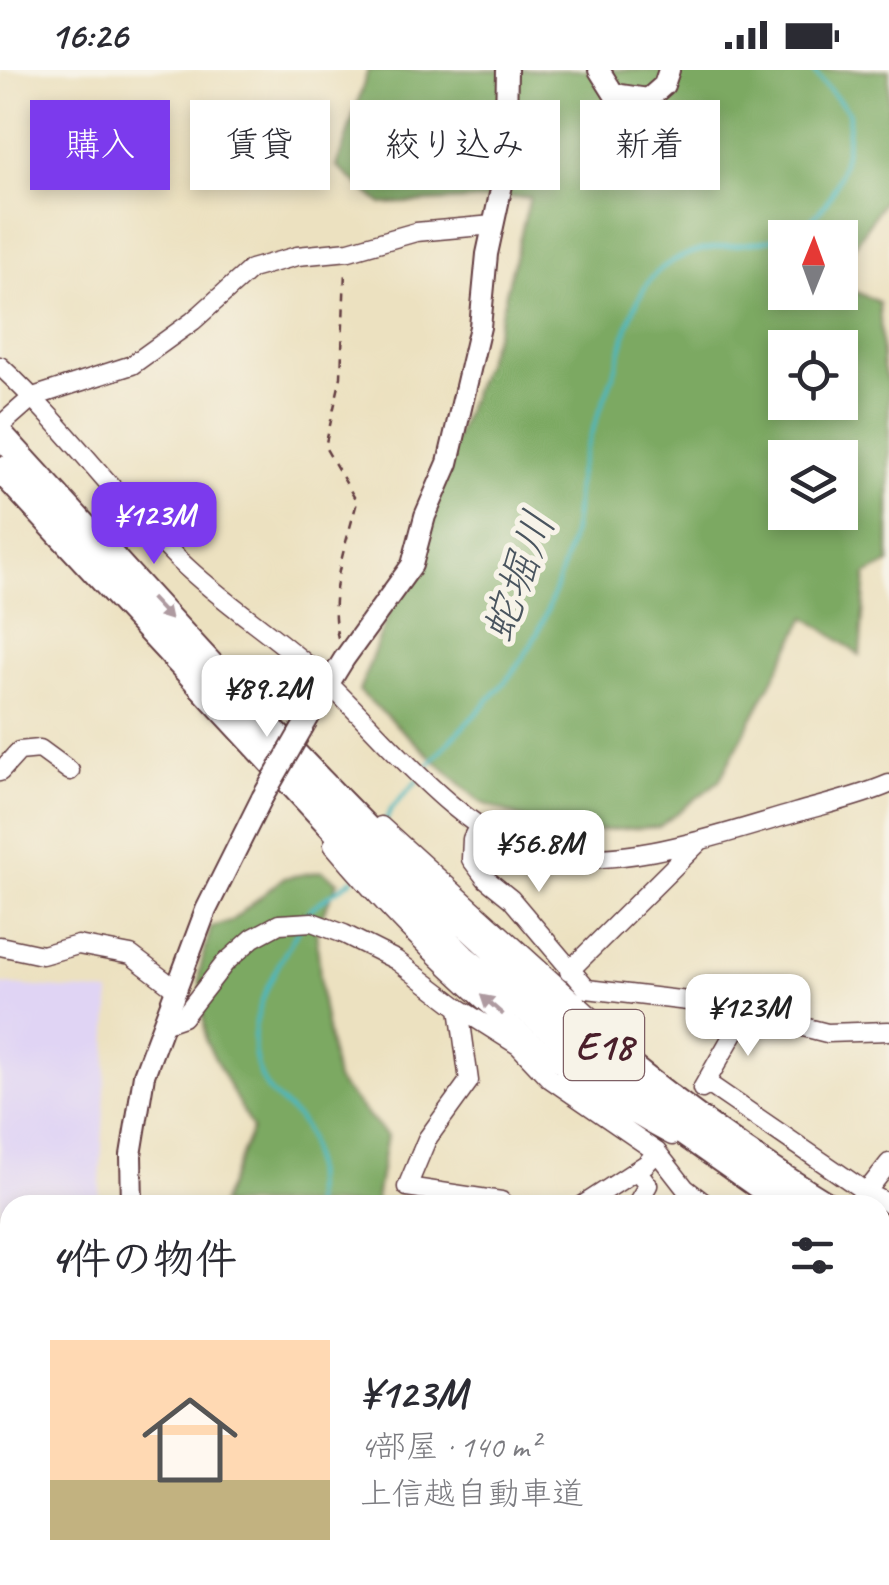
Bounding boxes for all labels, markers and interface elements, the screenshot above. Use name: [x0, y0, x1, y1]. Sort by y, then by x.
text: 16:26: [50, 12, 128, 59]
chip: 購入: [30, 100, 170, 190]
chip: 賃貸: [190, 100, 330, 190]
chip: 絞り込み: [350, 100, 560, 190]
chip: 新着: [580, 100, 720, 190]
north arrow: [768, 220, 858, 310]
map controls: [768, 220, 858, 530]
button: locate: [768, 330, 858, 420]
button: layers: [768, 440, 858, 530]
pin: ¥123M: [84, 482, 224, 567]
text: ¥123M: [114, 494, 194, 535]
water label: 蛇堀川: [469, 503, 568, 650]
one-way arrow: [149, 597, 172, 621]
pin: ¥89.2M: [186, 655, 348, 740]
text: ¥89.2M: [224, 667, 310, 708]
pin: ¥56.8M: [458, 810, 620, 895]
text: ¥56.8M: [495, 822, 583, 863]
pin: ¥123M: [678, 974, 818, 1059]
text: ¥123M: [708, 986, 788, 1027]
one-way arrow: [479, 994, 504, 1016]
road number: E18: [564, 1010, 644, 1080]
icon: filters: [785, 1228, 840, 1283]
text: 4件の物件: [50, 1233, 237, 1286]
text: ¥123M: [360, 1367, 466, 1420]
icon: home: [130, 1380, 250, 1500]
text: 4部屋 · 140 m²: [360, 1426, 539, 1467]
text: 上信越自動車道: [360, 1473, 584, 1514]

